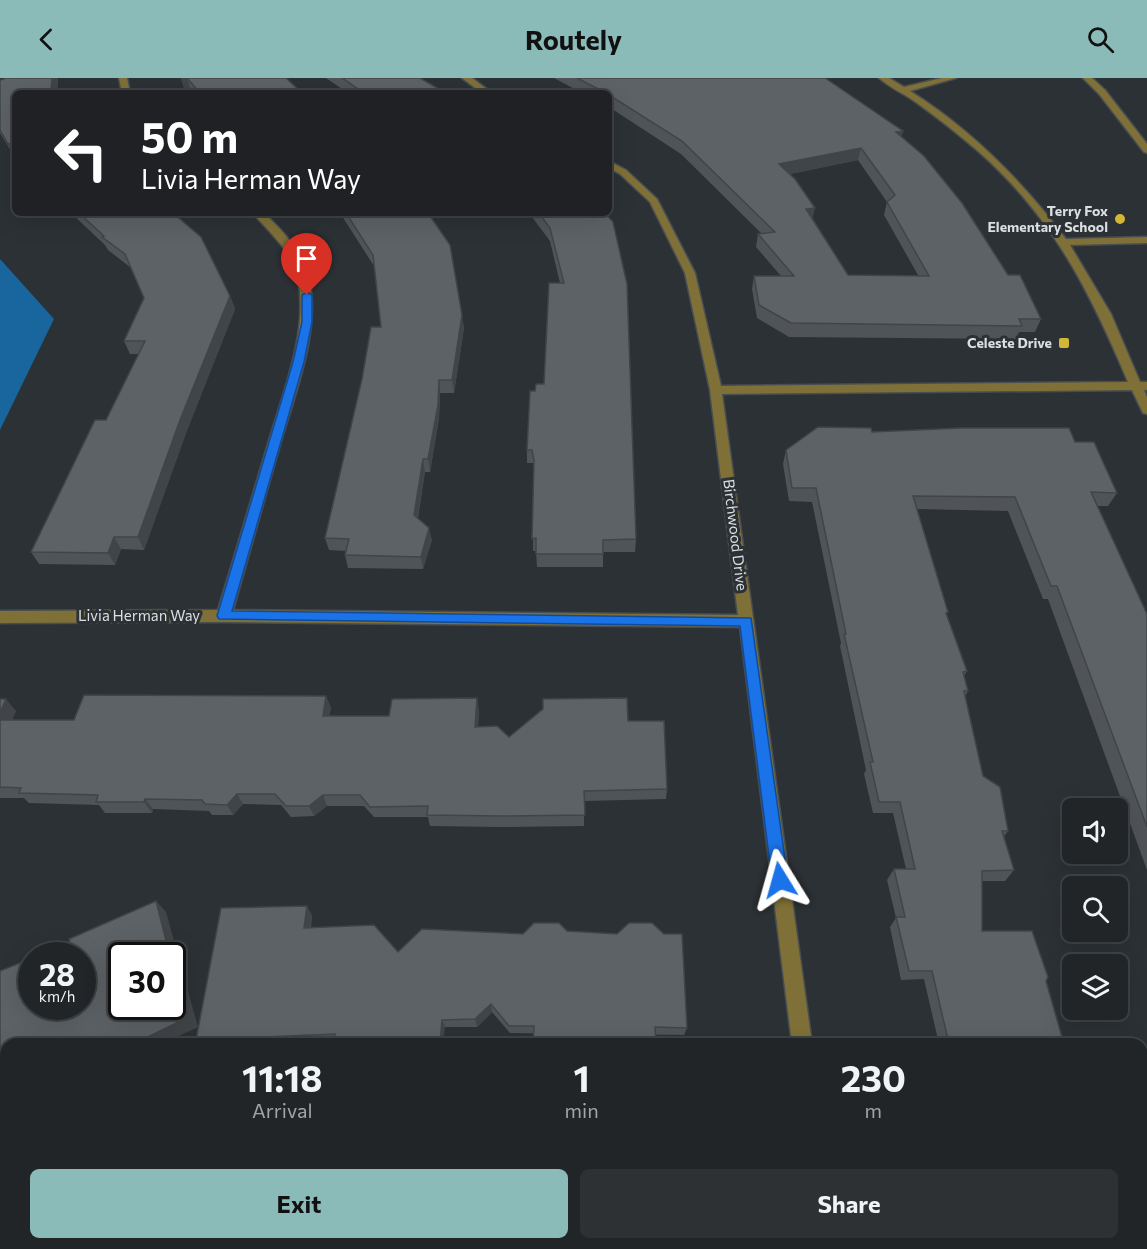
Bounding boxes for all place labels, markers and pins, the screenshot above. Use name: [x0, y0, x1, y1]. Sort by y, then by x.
place label: Terry Fox Elementary School: [988, 202, 1108, 235]
marker: Terry Fox Elementary School: [1113, 212, 1127, 226]
pin: [281, 233, 332, 295]
place label: Celeste Drive: [967, 334, 1052, 351]
marker: Celeste Drive: [1057, 336, 1071, 350]

